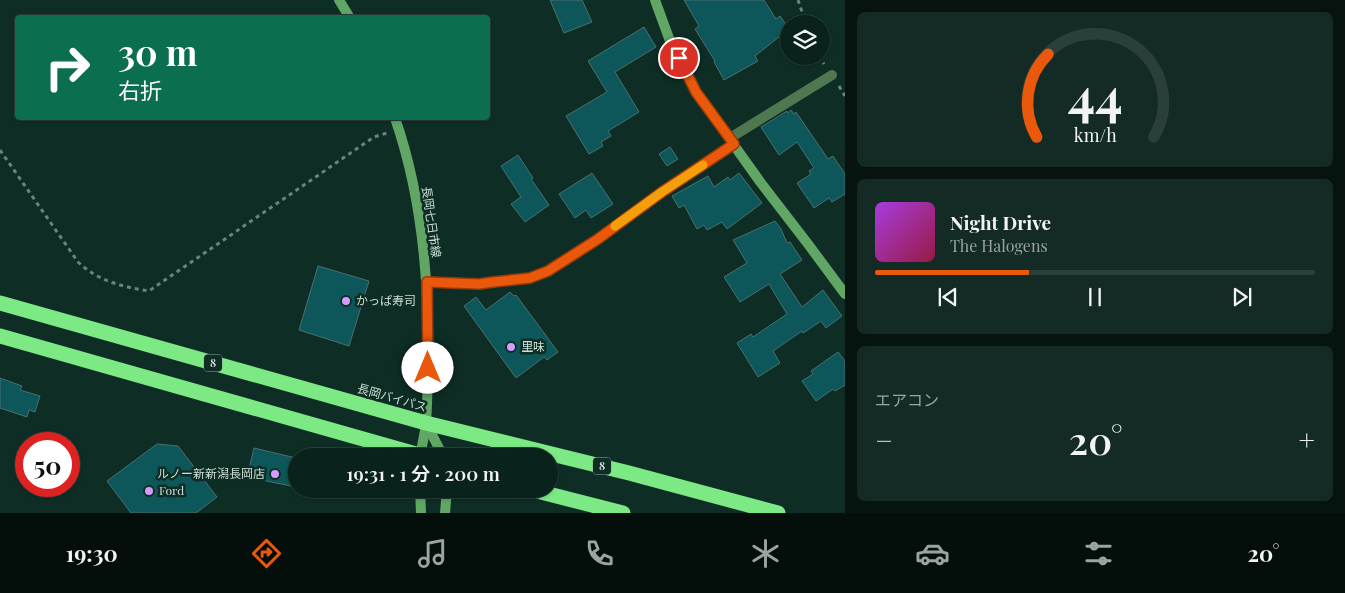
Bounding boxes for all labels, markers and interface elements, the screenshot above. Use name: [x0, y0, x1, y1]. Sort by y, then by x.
map controls: [780, 15, 830, 65]
button: layers: [780, 15, 830, 65]
text: 30 m: [118, 28, 198, 75]
icon: right: [35, 35, 100, 100]
pin: [658, 37, 700, 79]
icon: arrive: [665, 44, 693, 72]
text: 44: [1068, 60, 1122, 129]
text: 右折: [118, 75, 162, 105]
text: km/h: [1074, 123, 1117, 146]
street label: 長岡七日市線: [419, 185, 445, 259]
text: Night Drive: [950, 209, 1051, 235]
text: The Halogens: [950, 235, 1048, 256]
icon: previous: [934, 283, 962, 311]
icon: pause: [1081, 283, 1109, 311]
icon: next: [1228, 283, 1256, 311]
place label: かっぱ寿司: [356, 292, 416, 308]
marker: かっぱ寿司: [340, 295, 352, 307]
place label: 里味: [521, 338, 545, 354]
position arrow: [401, 341, 453, 393]
marker: 里味: [505, 341, 517, 353]
road number: 8: [204, 354, 222, 372]
street label: 長岡バイパス: [356, 379, 429, 415]
text: エアコン: [875, 389, 939, 410]
text: 20°: [1069, 414, 1123, 465]
text: −: [875, 421, 893, 458]
text: +: [1299, 421, 1315, 458]
speed limit sign: 50: [15, 432, 80, 497]
road number: 8: [593, 458, 611, 474]
text: 19:31 · 1 分 · 200 m: [346, 460, 500, 486]
place label: ルノー新新潟長岡店: [157, 465, 265, 481]
marker: ルノー新新潟長岡店: [269, 468, 281, 480]
place label: Ford: [159, 482, 184, 498]
marker: Ford: [143, 485, 155, 497]
icon: directions: [249, 536, 284, 571]
icon: music: [415, 536, 450, 571]
icon: phone: [582, 536, 617, 571]
icon: climate: [748, 536, 783, 571]
icon: car: [915, 536, 950, 571]
icon: filters: [1081, 536, 1116, 571]
text: 19:30: [66, 538, 118, 568]
text: 20°: [1248, 538, 1279, 568]

